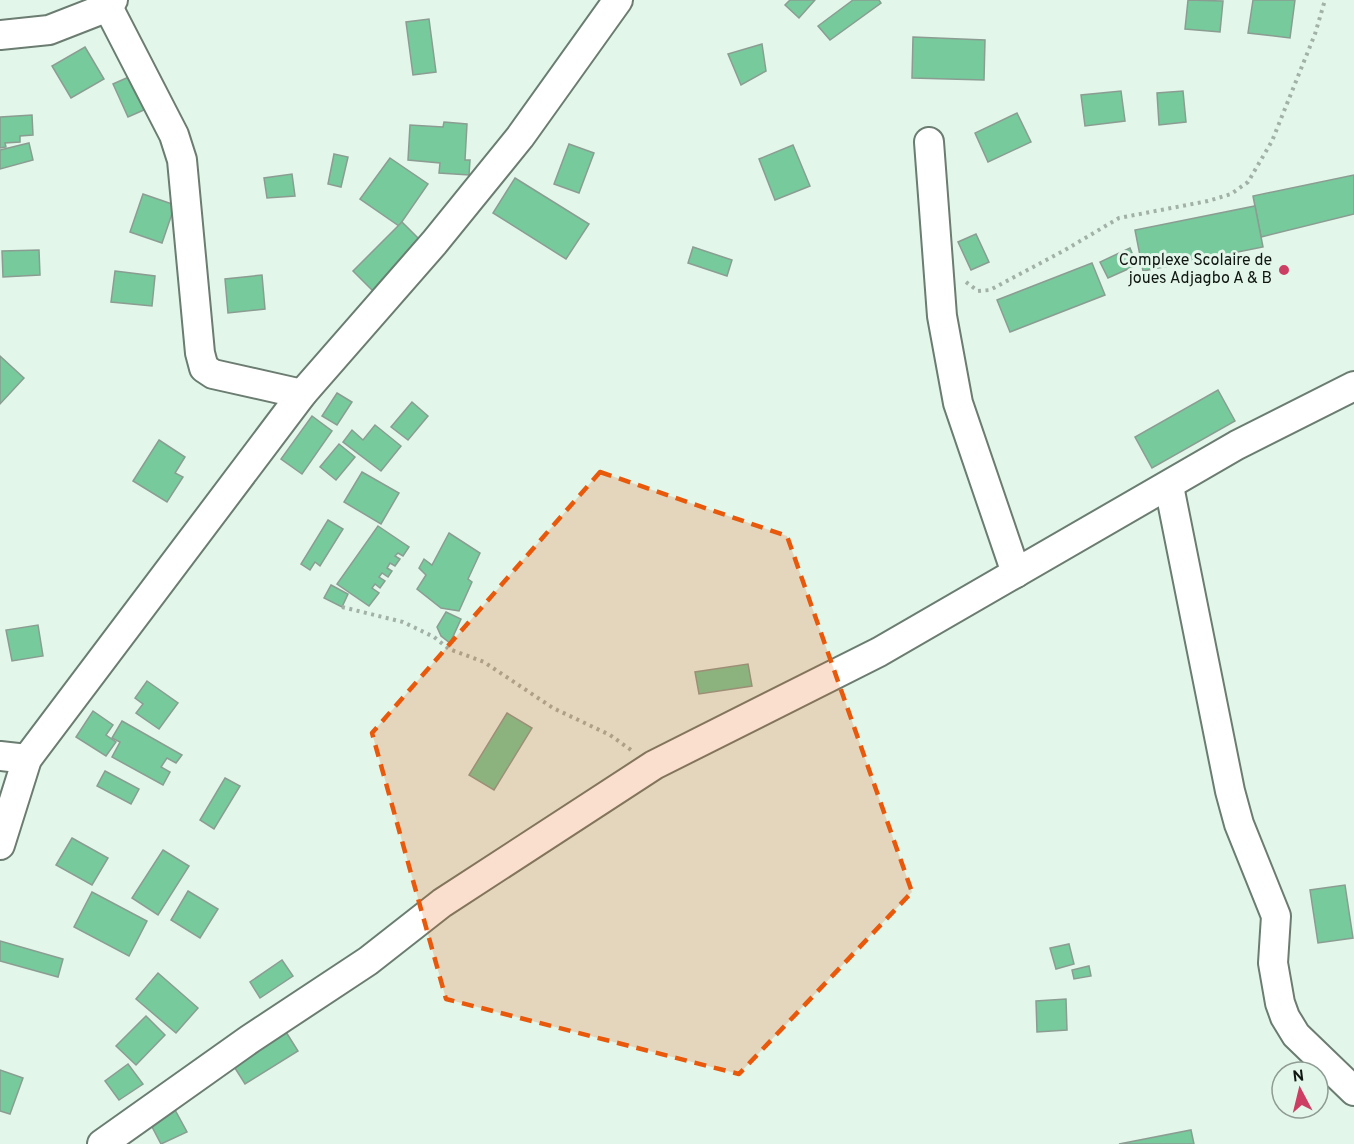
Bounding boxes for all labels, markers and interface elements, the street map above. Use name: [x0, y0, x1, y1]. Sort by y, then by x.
place label: Complexe Scolaire de joues Adjagbo A & B: [1119, 251, 1272, 289]
marker: Complexe Scolaire de joues Adjagbo A & B: [1277, 263, 1291, 277]
north arrow: [1270, 1060, 1330, 1120]
text: N: [1291, 1066, 1305, 1088]

